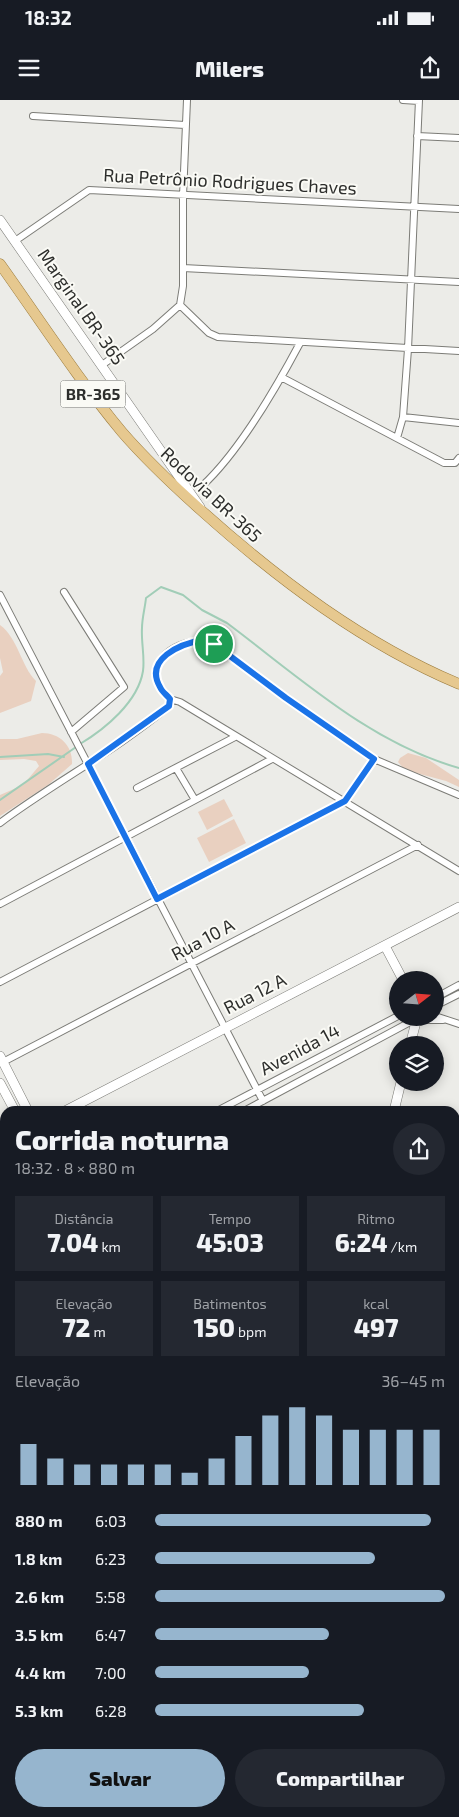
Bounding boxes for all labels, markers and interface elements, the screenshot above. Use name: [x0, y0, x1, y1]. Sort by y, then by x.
text: 18:32: [25, 6, 72, 29]
icon: menu: [15, 54, 43, 82]
icon: share: [416, 54, 444, 82]
text: Milers: [195, 55, 264, 81]
street label: Rua Petrônio Rodrigues Chaves: [103, 163, 357, 199]
street label: Marginal BR-365: [34, 244, 130, 369]
road number: BR-365: [61, 380, 126, 408]
street label: Rodovia BR-365: [157, 442, 267, 547]
pin: [193, 623, 235, 665]
icon: arrive: [200, 630, 228, 658]
street label: Rua 10 A: [167, 913, 238, 965]
street label: Rua 12 A: [220, 968, 290, 1018]
north arrow: [389, 971, 444, 1026]
map controls: [389, 971, 444, 1091]
street label: Avenida 14: [256, 1019, 343, 1079]
button: layers: [389, 1036, 444, 1091]
text: Corrida noturna: [15, 1122, 229, 1156]
button: share: [393, 1123, 445, 1175]
text: 18:32 · 8 × 880 m: [15, 1158, 135, 1177]
text: Distância: [54, 1210, 114, 1227]
text: Tempo: [209, 1210, 251, 1227]
text: Ritmo: [357, 1210, 395, 1227]
text: 7.04: [47, 1227, 98, 1257]
text: 45:03: [196, 1227, 264, 1257]
text: 6:24: [335, 1227, 387, 1257]
text: km: [98, 1238, 121, 1255]
text: /km: [387, 1238, 417, 1255]
text: Elevação: [56, 1295, 113, 1312]
text: Batimentos: [193, 1295, 267, 1312]
text: kcal: [363, 1295, 389, 1312]
text: 72: [62, 1312, 90, 1342]
text: 150: [194, 1312, 235, 1342]
text: 497: [354, 1312, 398, 1342]
text: m: [90, 1323, 106, 1340]
text: bpm: [235, 1323, 266, 1340]
text: Elevação: [15, 1371, 80, 1390]
text: 36–45 m: [381, 1371, 445, 1390]
text: 880 m: [15, 1511, 63, 1530]
text: 6:03: [95, 1511, 126, 1530]
text: 1.8 km: [15, 1549, 62, 1568]
text: 6:23: [95, 1549, 126, 1568]
text: 2.6 km: [15, 1587, 64, 1606]
text: 5:58: [95, 1587, 126, 1606]
text: 3.5 km: [15, 1625, 63, 1644]
text: 6:47: [95, 1625, 126, 1644]
text: 4.4 km: [15, 1663, 66, 1682]
text: 7:00: [95, 1663, 126, 1682]
text: 5.3 km: [15, 1701, 63, 1720]
text: 6:28: [95, 1701, 127, 1720]
button: Salvar: [15, 1749, 225, 1807]
button: Compartilhar: [235, 1749, 445, 1807]

